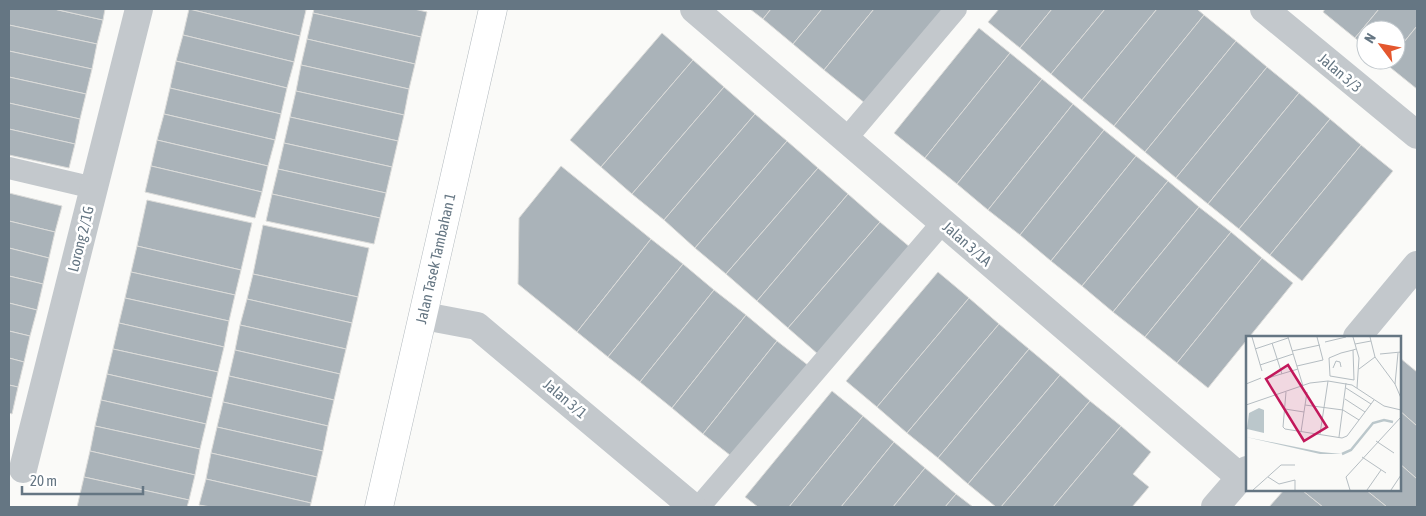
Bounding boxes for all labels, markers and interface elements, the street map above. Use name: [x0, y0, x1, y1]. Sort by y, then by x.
north arrow: [1356, 20, 1406, 70]
text: N: [1361, 30, 1379, 46]
street label: Jalan 3/3: [1315, 50, 1365, 96]
street label: Jalan Tasek Tambahan 1: [412, 191, 459, 325]
street label: Lorong 2/1G: [64, 204, 97, 274]
street label: Jalan 3/1A: [940, 218, 995, 270]
inset map: [1246, 336, 1401, 491]
street label: Jalan 3/1: [540, 376, 590, 422]
scale bar: [22, 464, 144, 496]
text: 20 m: [30, 472, 57, 489]

